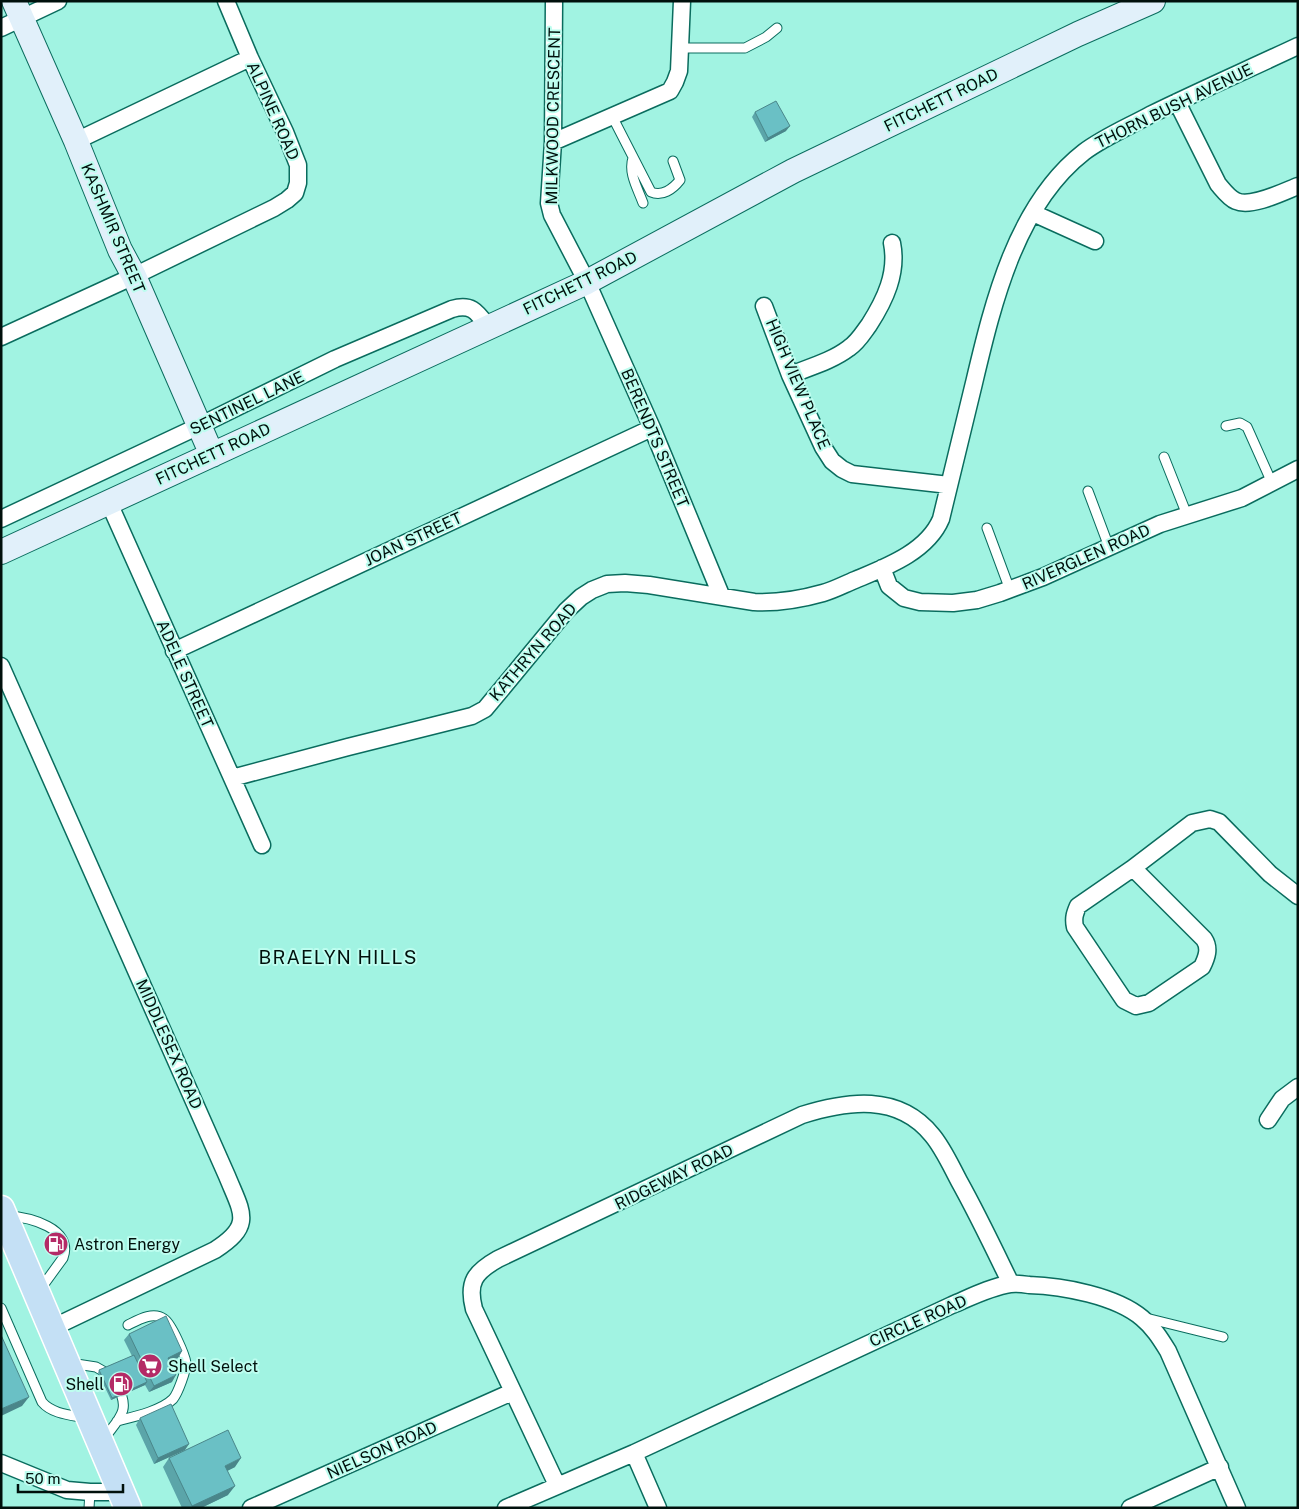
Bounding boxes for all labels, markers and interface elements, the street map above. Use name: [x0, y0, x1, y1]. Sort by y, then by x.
street label: MILKWOOD CRESCENT: [542, 27, 564, 205]
street label: ALPINE ROAD: [243, 59, 303, 163]
street label: THORN BUSH AVENUE: [1092, 60, 1256, 152]
street label: FITCHETT ROAD: [881, 64, 1001, 136]
street label: KASHMIR STREET: [77, 160, 149, 296]
street label: FITCHETT ROAD: [520, 247, 640, 319]
street label: HIGH VIEW PLACE: [762, 316, 834, 452]
street label: BERENDTS STREET: [617, 366, 693, 511]
street label: SENTINEL LANE: [187, 367, 307, 439]
street label: FITCHETT ROAD: [153, 419, 273, 489]
street label: JOAN STREET: [361, 508, 465, 570]
street label: RIVERGLEN ROAD: [1019, 520, 1153, 594]
street label: KATHRYN ROAD: [485, 599, 581, 705]
street label: ADELE STREET: [153, 617, 217, 731]
district label: BRAELYN HILLS: [259, 946, 417, 968]
street label: MIDDLESEX ROAD: [132, 976, 206, 1112]
street label: RIDGEWAY ROAD: [612, 1140, 736, 1214]
fuel station icon: Astron Energy: [43, 1231, 69, 1257]
place label: Astron Energy: [74, 1235, 181, 1254]
street label: CIRCLE ROAD: [866, 1291, 970, 1351]
supermarket icon: Shell Select: [137, 1353, 163, 1379]
place label: Shell Select: [168, 1357, 258, 1376]
fuel station icon: Shell: [108, 1371, 134, 1397]
place label: Shell: [66, 1375, 104, 1394]
street label: NIELSON ROAD: [324, 1417, 440, 1483]
scale bar: [18, 1462, 122, 1494]
text: 50 m: [25, 1470, 60, 1487]

